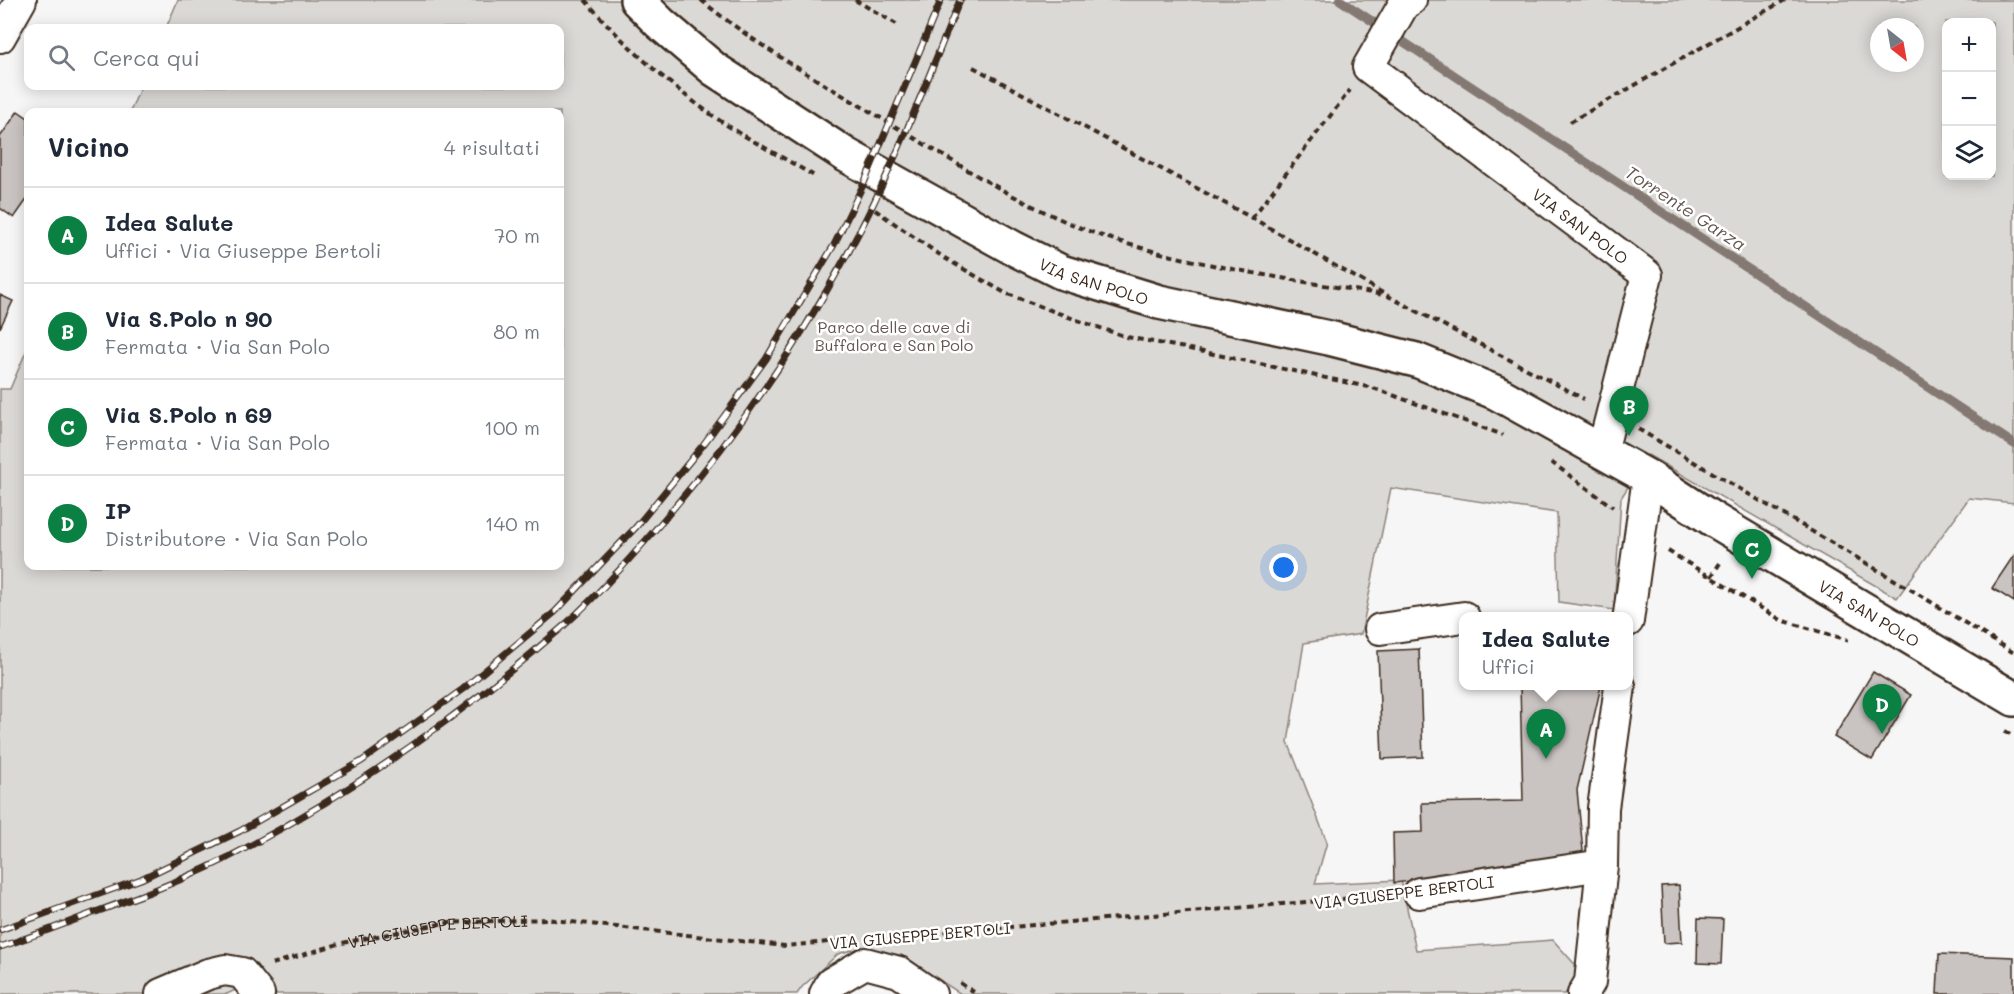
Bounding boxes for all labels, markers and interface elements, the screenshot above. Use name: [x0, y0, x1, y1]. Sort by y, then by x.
north arrow: [1870, 18, 1924, 72]
map controls: [1942, 18, 1996, 180]
button: +: [1942, 18, 1996, 72]
search box: [24, 24, 564, 90]
icon: search: [45, 41, 78, 74]
text: Cerca qui: [93, 43, 200, 72]
button: −: [1942, 72, 1996, 126]
button: layers: [1942, 126, 1996, 180]
text: Vicino: [48, 130, 129, 164]
text: 4 risultati: [444, 134, 540, 160]
water label: Torrente Garza: [1621, 160, 1751, 256]
street label: VIA SAN POLO: [1529, 183, 1633, 268]
text: Idea Salute: [105, 208, 233, 237]
text: A: [61, 222, 74, 248]
text: 70 m: [494, 222, 540, 248]
text: Uffici · Via Giuseppe Bertoli: [105, 237, 381, 263]
street label: VIA SAN POLO: [1036, 252, 1151, 309]
text: Via S.Polo n 90: [105, 304, 273, 333]
park label: Parco delle cave di Buffalora e San Polo: [815, 316, 973, 355]
text: B: [61, 318, 74, 344]
text: 80 m: [493, 318, 540, 344]
text: Fermata · Via San Polo: [105, 333, 330, 359]
pin: B: [1610, 386, 1648, 436]
text: Via S.Polo n 69: [105, 400, 272, 429]
text: C: [60, 414, 75, 440]
text: 100 m: [484, 414, 540, 440]
text: Fermata · Via San Polo: [105, 429, 330, 455]
text: IP: [105, 496, 131, 525]
text: D: [60, 510, 75, 536]
text: 140 m: [485, 510, 540, 536]
text: Distributore · Via San Polo: [105, 525, 368, 551]
pin: C: [1732, 530, 1772, 579]
your location: [1269, 553, 1298, 582]
street label: VIA SAN POLO: [1815, 575, 1924, 651]
popup: [1459, 612, 1633, 690]
text: Idea Salute: [1482, 624, 1610, 653]
text: Uffici: [1482, 653, 1535, 679]
pin: D: [1862, 684, 1902, 734]
pin: A: [1526, 710, 1566, 759]
street label: VIA GIUSEPPE BERTOLI: [1313, 871, 1495, 913]
street label: VIA GIUSEPPE BERTOLI: [346, 909, 528, 952]
street label: VIA GIUSEPPE BERTOLI: [829, 917, 1011, 953]

